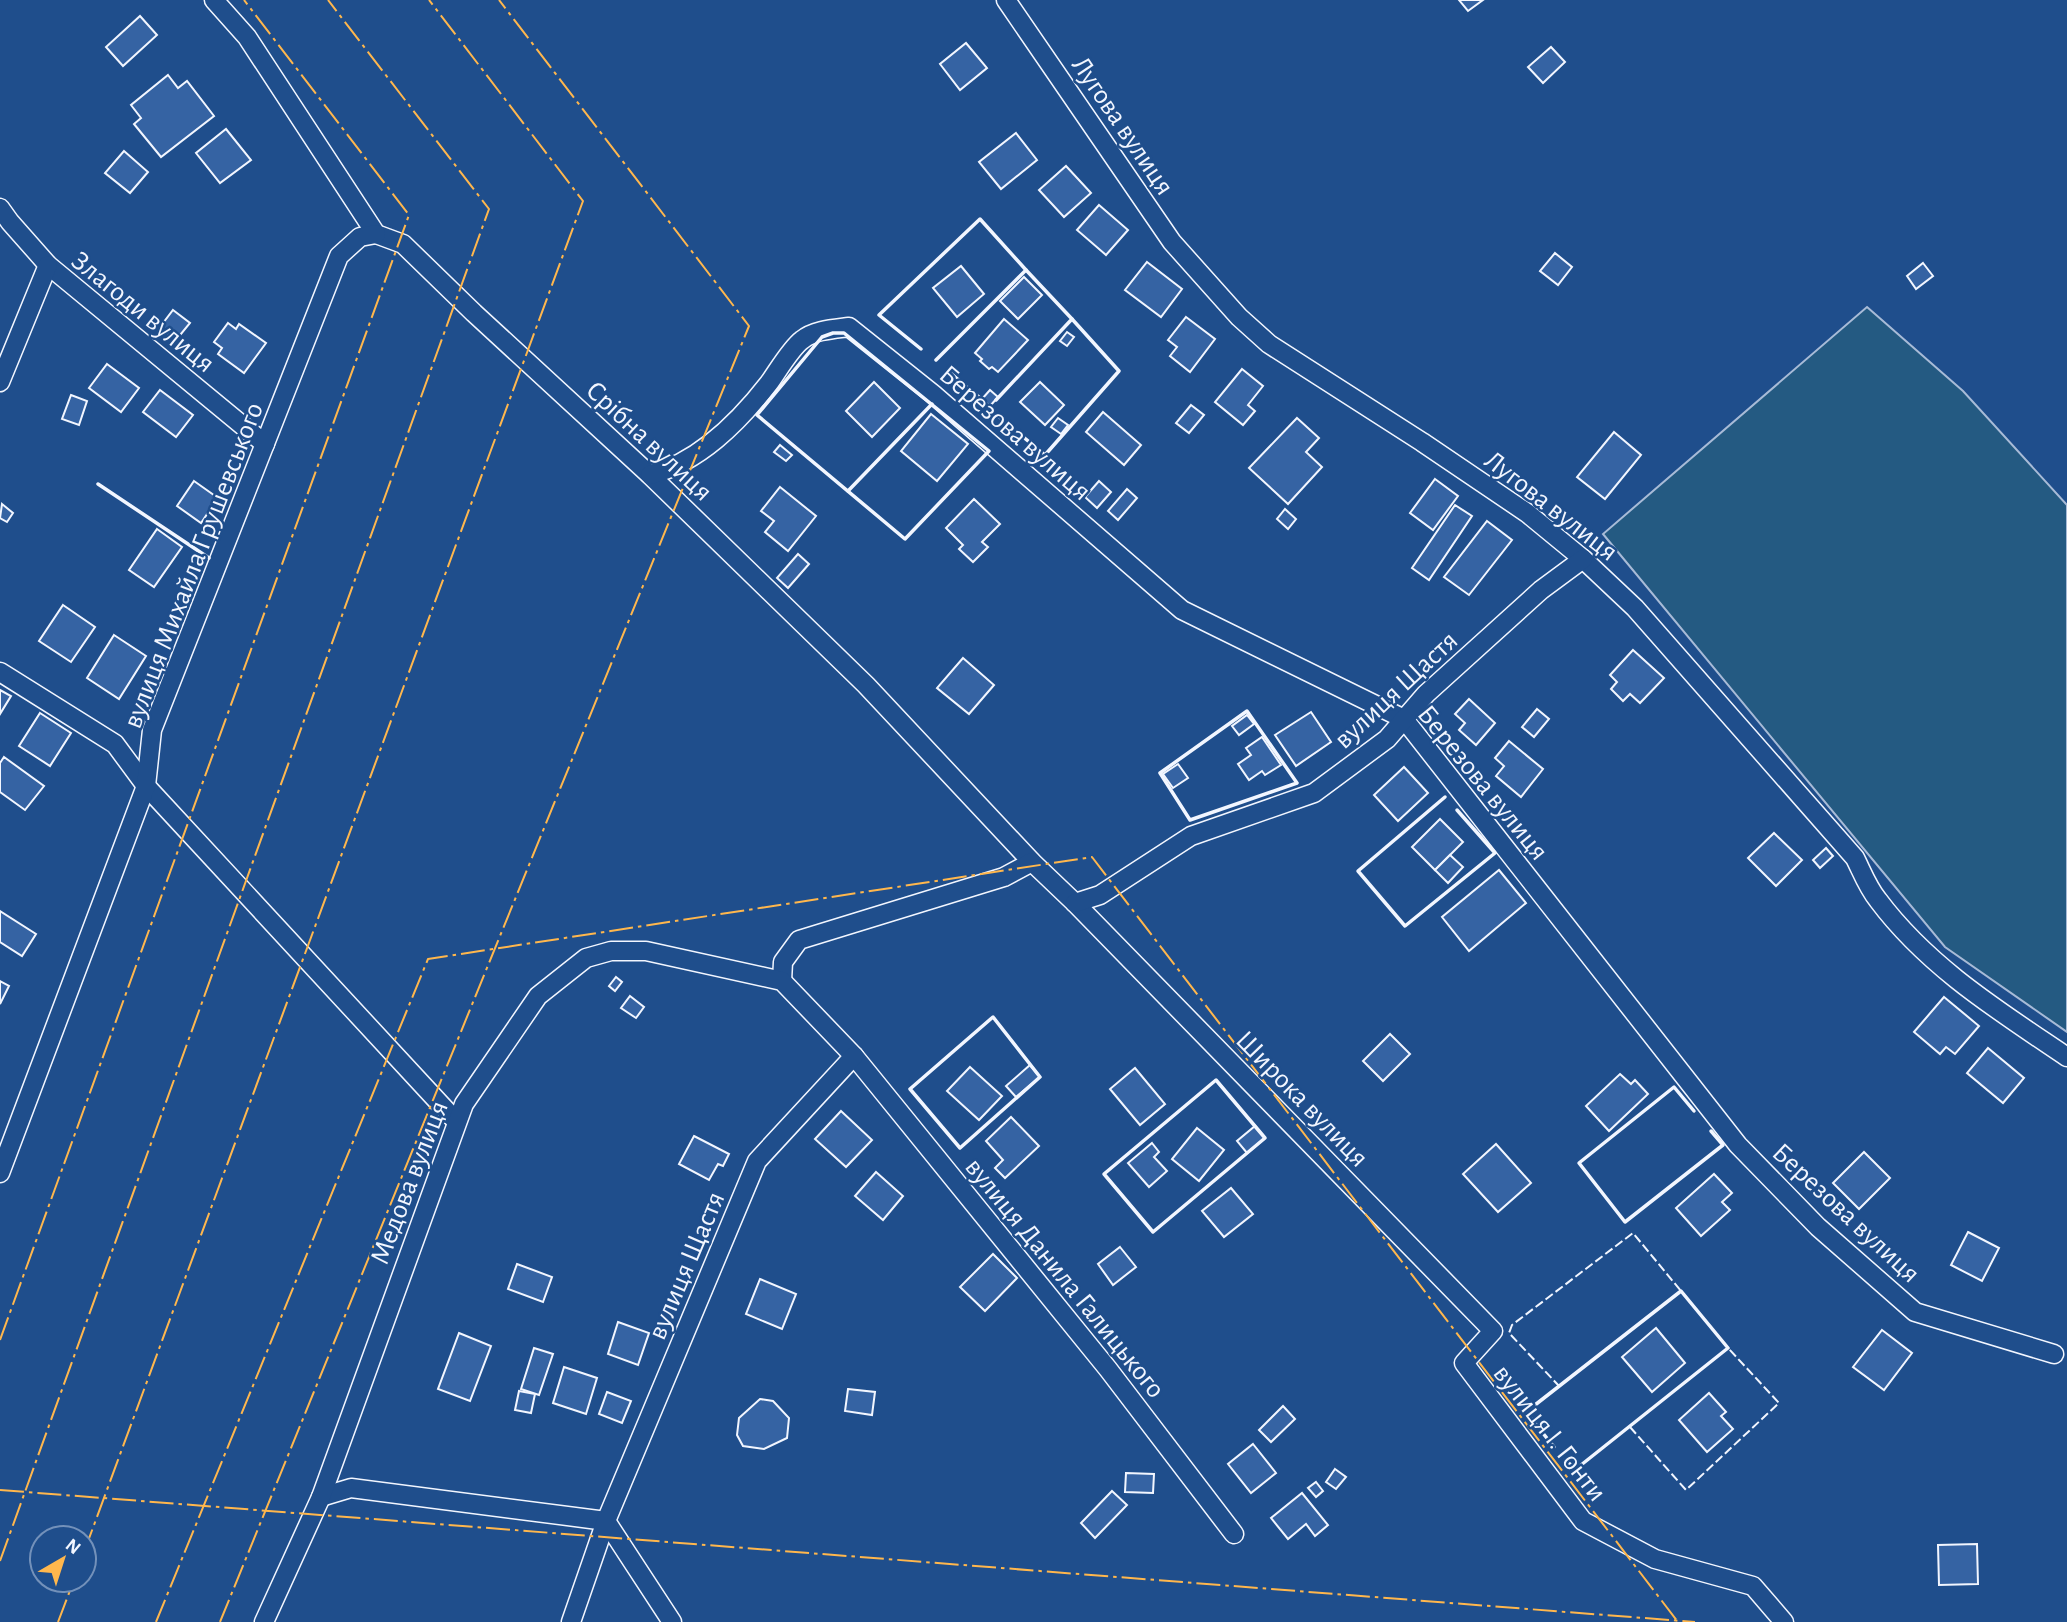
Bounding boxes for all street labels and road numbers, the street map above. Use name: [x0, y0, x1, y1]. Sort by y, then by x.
street label: Лугова вулиця: [1066, 52, 1179, 200]
street label: Злагоди вулиця: [66, 247, 220, 379]
street label: Березова вулиця: [934, 360, 1096, 507]
street label: Срібна вулиця: [580, 376, 717, 507]
street label: вулиця Михайла Грушевського: [119, 399, 269, 732]
street label: Лугова вулиця: [1479, 446, 1622, 567]
street label: вулиця Щастя: [1329, 627, 1464, 754]
street label: Березова вулиця: [1412, 700, 1553, 866]
street label: Широка вулиця: [1230, 1026, 1373, 1173]
street label: Медова вулиця: [366, 1097, 454, 1268]
street label: Березова вулиця: [1766, 1138, 1925, 1289]
street label: вулиця Данила Галицького: [959, 1153, 1170, 1403]
street label: вулиця Щастя: [643, 1188, 731, 1344]
street label: вулиця І. Гонти: [1488, 1360, 1611, 1507]

